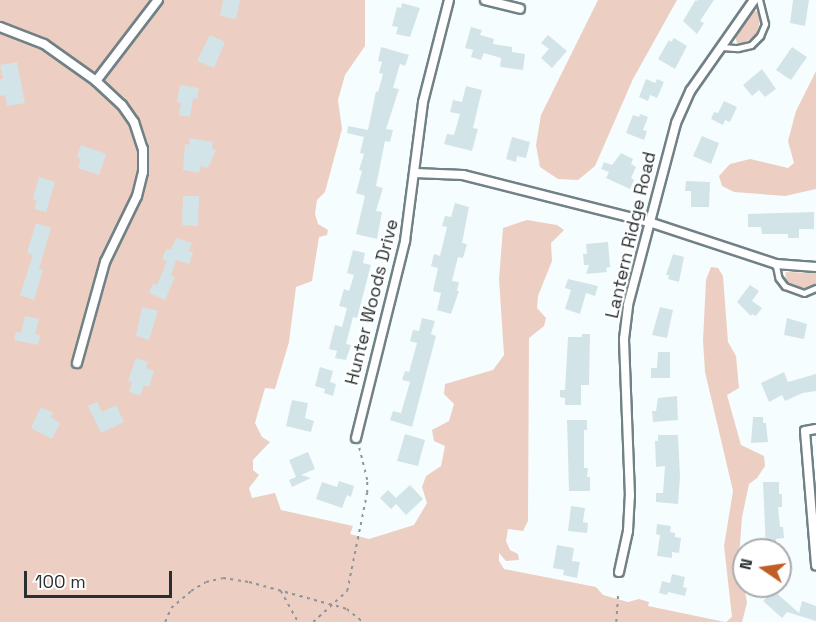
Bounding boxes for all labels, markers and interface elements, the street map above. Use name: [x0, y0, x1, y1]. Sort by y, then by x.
street label: Lantern Ridge Road: [601, 150, 661, 320]
street label: Hunter Woods Drive: [341, 217, 403, 387]
north arrow: [732, 538, 792, 598]
text: N: [734, 557, 757, 572]
scale bar: [27, 559, 176, 597]
text: 100 m: [35, 570, 86, 593]

